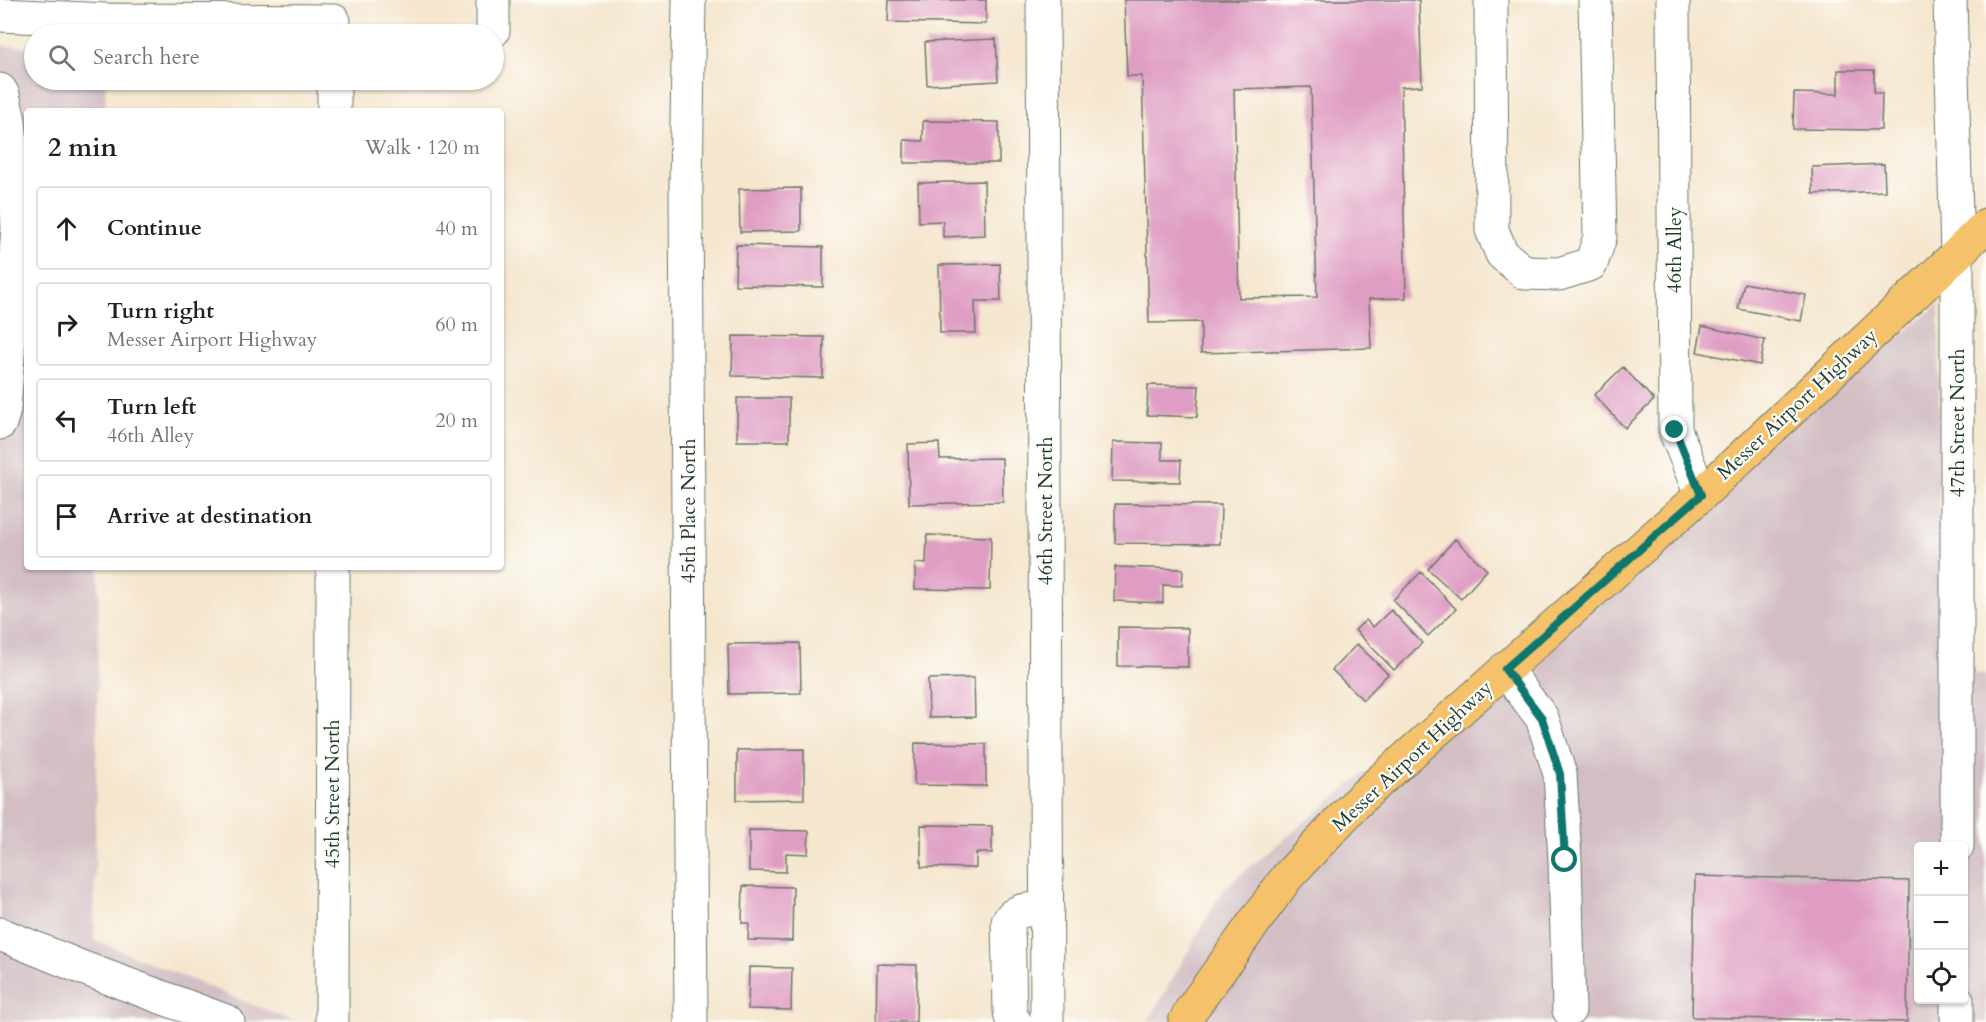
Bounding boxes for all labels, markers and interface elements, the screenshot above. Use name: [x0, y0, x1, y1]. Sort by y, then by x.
search box: [24, 24, 504, 90]
icon: search: [45, 41, 78, 74]
text: Search here: [93, 42, 200, 72]
text: 2 min: [48, 130, 117, 165]
text: Walk · 120 m: [365, 134, 480, 161]
street label: 46th Alley: [1661, 206, 1688, 294]
icon: ahead: [50, 212, 83, 245]
text: Continue: [107, 213, 202, 243]
text: 40 m: [435, 215, 478, 242]
text: Turn right: [107, 296, 214, 326]
icon: right: [50, 308, 83, 341]
text: 60 m: [435, 311, 478, 338]
street label: Messer Airport Highway: [1711, 322, 1883, 486]
text: Messer Airport Highway: [107, 326, 317, 353]
street label: 47th Street North: [1944, 348, 1971, 498]
text: Turn left: [107, 392, 196, 422]
icon: left: [50, 404, 83, 437]
text: 20 m: [435, 407, 478, 434]
route end: [1661, 416, 1687, 442]
text: 46th Alley: [107, 422, 194, 449]
street label: 46th Street North: [1032, 436, 1059, 586]
street label: 45th Place North: [675, 439, 702, 583]
icon: arrive: [50, 500, 83, 533]
text: Arrive at destination: [107, 501, 312, 531]
street label: Messer Airport Highway: [1326, 674, 1498, 838]
street label: 45th Street North: [319, 719, 346, 869]
map controls: [1914, 842, 1968, 1004]
button: +: [1914, 842, 1968, 896]
route start: [1551, 846, 1577, 872]
button: −: [1914, 896, 1968, 950]
button: locate: [1914, 950, 1968, 1004]

